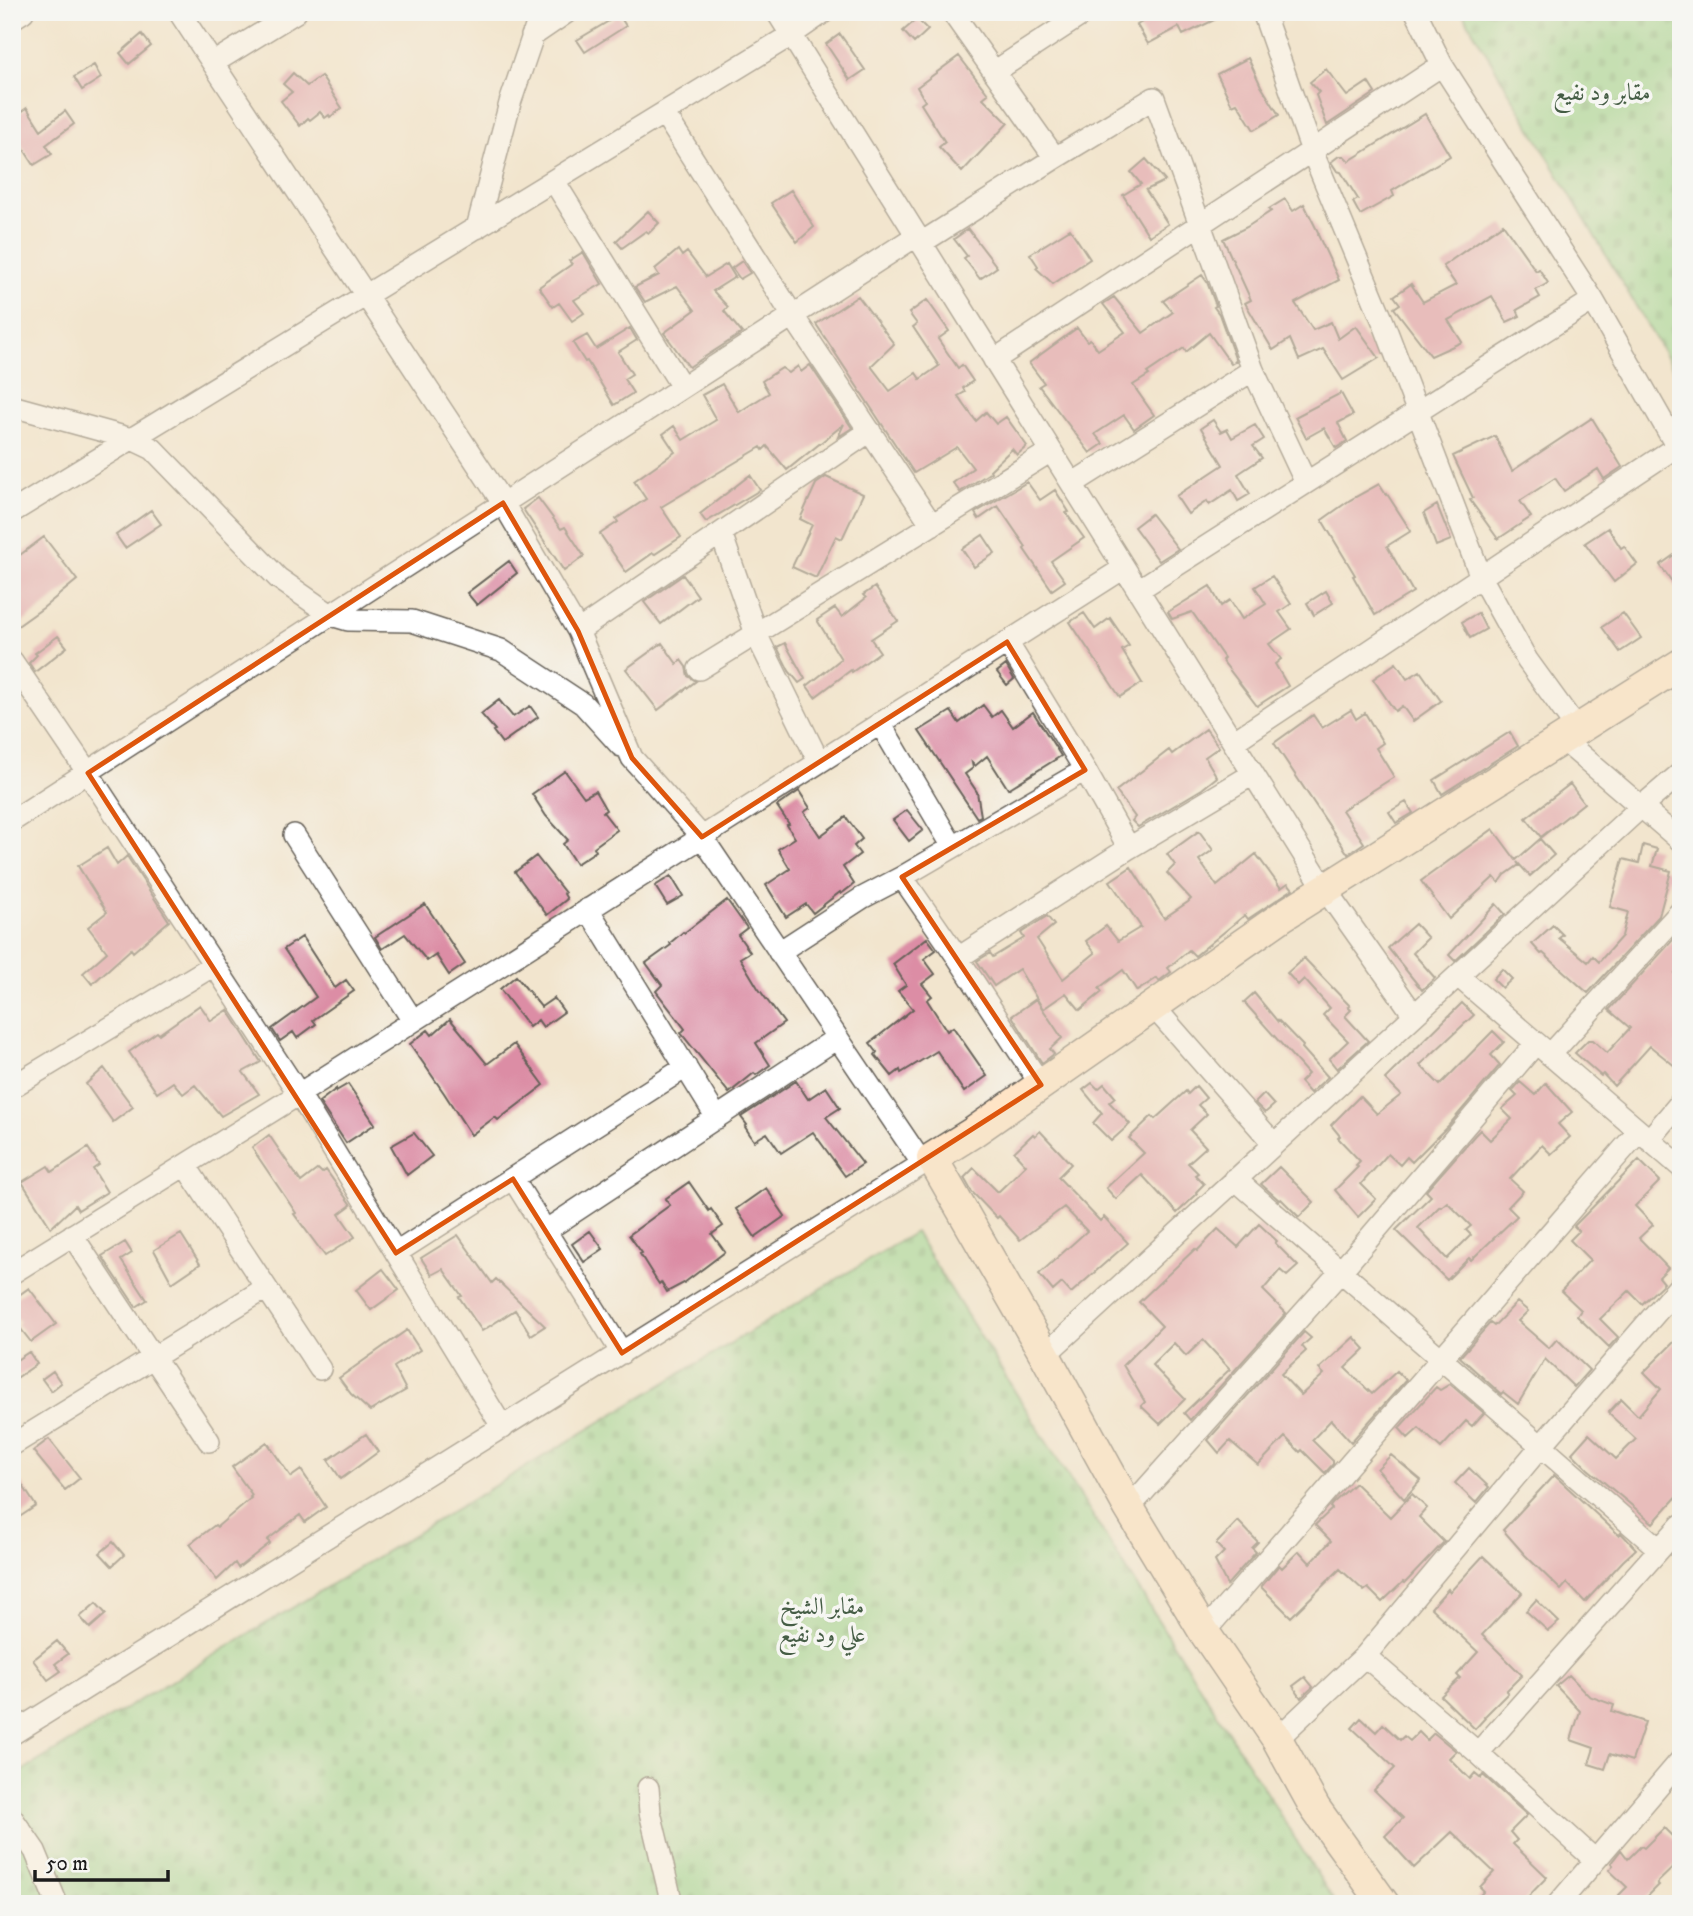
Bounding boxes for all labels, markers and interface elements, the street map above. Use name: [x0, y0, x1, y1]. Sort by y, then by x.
park label: مقابر ود نفيع: [1553, 78, 1651, 114]
park label: مقابر الشيخ علي ود نفيع: [778, 1592, 866, 1657]
scale bar: [35, 1839, 168, 1883]
text: 50 m: [46, 1851, 88, 1877]

